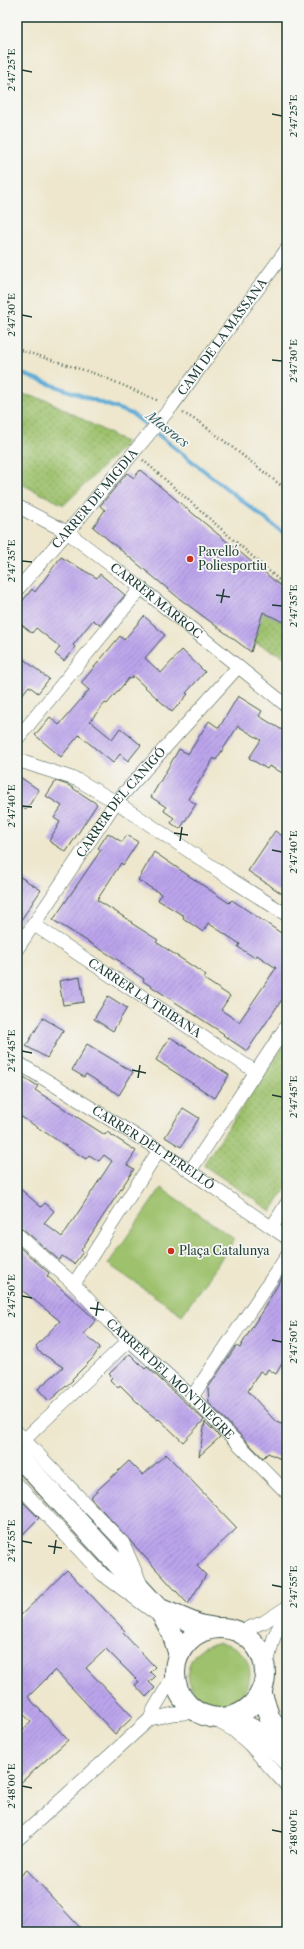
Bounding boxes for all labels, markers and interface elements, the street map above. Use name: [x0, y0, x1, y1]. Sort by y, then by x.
text: 2°47'25"E: [5, 48, 18, 92]
text: 2°47'25"E: [287, 94, 300, 138]
street label: CAMÍ DE LA MASSANA: [174, 274, 271, 398]
text: 2°47'30"E: [5, 293, 18, 337]
text: 2°47'30"E: [287, 339, 300, 383]
water label: Masrocs: [142, 406, 193, 451]
street label: CARRER DE MIGDIA: [48, 445, 141, 552]
text: 2°47'35"E: [5, 540, 18, 582]
place label: Pavelló Poliesportiu: [198, 544, 268, 573]
marker: Pavelló Poliesportiu: [185, 554, 195, 564]
street label: CARRER MARROC: [107, 559, 205, 642]
text: 2°47'35"E: [287, 585, 300, 627]
street label: CARRER DEL CANIGÓ: [73, 743, 169, 860]
text: 2°47'40"E: [5, 784, 18, 828]
text: 2°47'40"E: [287, 830, 300, 874]
street label: CARRER LA TRIBANA: [85, 955, 205, 1041]
text: 2°47'45"E: [5, 1030, 18, 1072]
text: 2°47'45"E: [287, 1076, 300, 1118]
street label: CARRER DEL PERELLÓ: [89, 1102, 218, 1193]
place label: Plaça Catalunya: [179, 1243, 270, 1258]
marker: Plaça Catalunya: [166, 1246, 176, 1256]
text: 2°47'50"E: [5, 1274, 18, 1318]
street label: CARRER DEL MONTNEGRE: [103, 1315, 237, 1442]
text: 2°47'50"E: [287, 1320, 300, 1364]
text: 2°47'55"E: [5, 1520, 18, 1562]
text: 2°47'55"E: [287, 1566, 300, 1608]
text: 2°48'00"E: [5, 1763, 18, 1809]
text: 2°48'00"E: [287, 1809, 300, 1855]

